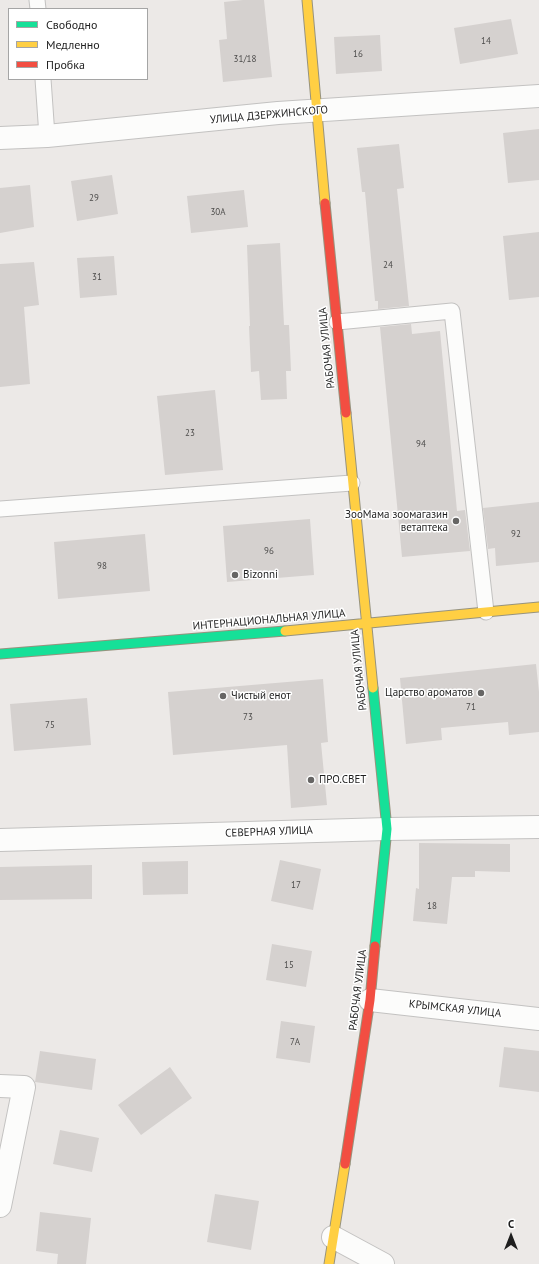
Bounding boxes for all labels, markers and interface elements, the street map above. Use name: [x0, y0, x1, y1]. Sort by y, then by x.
legend: [8, 8, 148, 80]
text: Свободно: [46, 17, 97, 32]
house number: 14: [481, 36, 491, 46]
text: Медленно: [46, 37, 100, 52]
house number: 16: [353, 49, 363, 59]
house number: 31/18: [234, 54, 256, 64]
text: Пробка: [46, 57, 85, 72]
street label: УЛИЦА ДЗЕРЖИНСКОГО: [209, 103, 329, 127]
house number: 29: [89, 193, 99, 203]
house number: 30А: [210, 207, 226, 217]
house number: 24: [383, 260, 393, 270]
house number: 31: [92, 272, 102, 282]
street label: РАБОЧАЯ УЛИЦА: [316, 307, 338, 389]
house number: 23: [185, 428, 195, 438]
house number: 94: [416, 439, 426, 449]
place label: ЗооМама зоомагазин ветаптека: [345, 508, 448, 534]
marker: ЗооМама зоомагазин ветаптека: [451, 516, 461, 526]
house number: 92: [511, 529, 521, 539]
house number: 96: [264, 546, 274, 556]
house number: 98: [97, 561, 107, 571]
place label: Bizonni: [243, 568, 278, 582]
marker: Bizonni: [230, 570, 240, 580]
street label: ИНТЕРНАЦИОНАЛЬНАЯ УЛИЦА: [192, 607, 346, 633]
street label: РАБОЧАЯ УЛИЦА: [348, 629, 370, 711]
place label: Царство ароматов: [385, 686, 473, 700]
marker: Царство ароматов: [476, 688, 486, 698]
place label: Чистый енот: [231, 689, 291, 703]
marker: Чистый енот: [218, 691, 228, 701]
house number: 71: [466, 702, 476, 712]
house number: 73: [243, 712, 253, 722]
house number: 75: [45, 720, 55, 730]
place label: ПРО.СВЕТ: [319, 773, 366, 787]
marker: ПРО.СВЕТ: [306, 775, 316, 785]
street label: СЕВЕРНАЯ УЛИЦА: [225, 824, 313, 840]
house number: 17: [291, 880, 301, 890]
house number: 18: [427, 901, 437, 911]
street label: РАБОЧАЯ УЛИЦА: [346, 949, 370, 1031]
house number: 15: [284, 960, 294, 970]
street label: КРЫМСКАЯ УЛИЦА: [408, 998, 502, 1020]
house number: 7А: [290, 1037, 300, 1047]
north arrow: [491, 1216, 531, 1256]
text: С: [508, 1217, 514, 1231]

